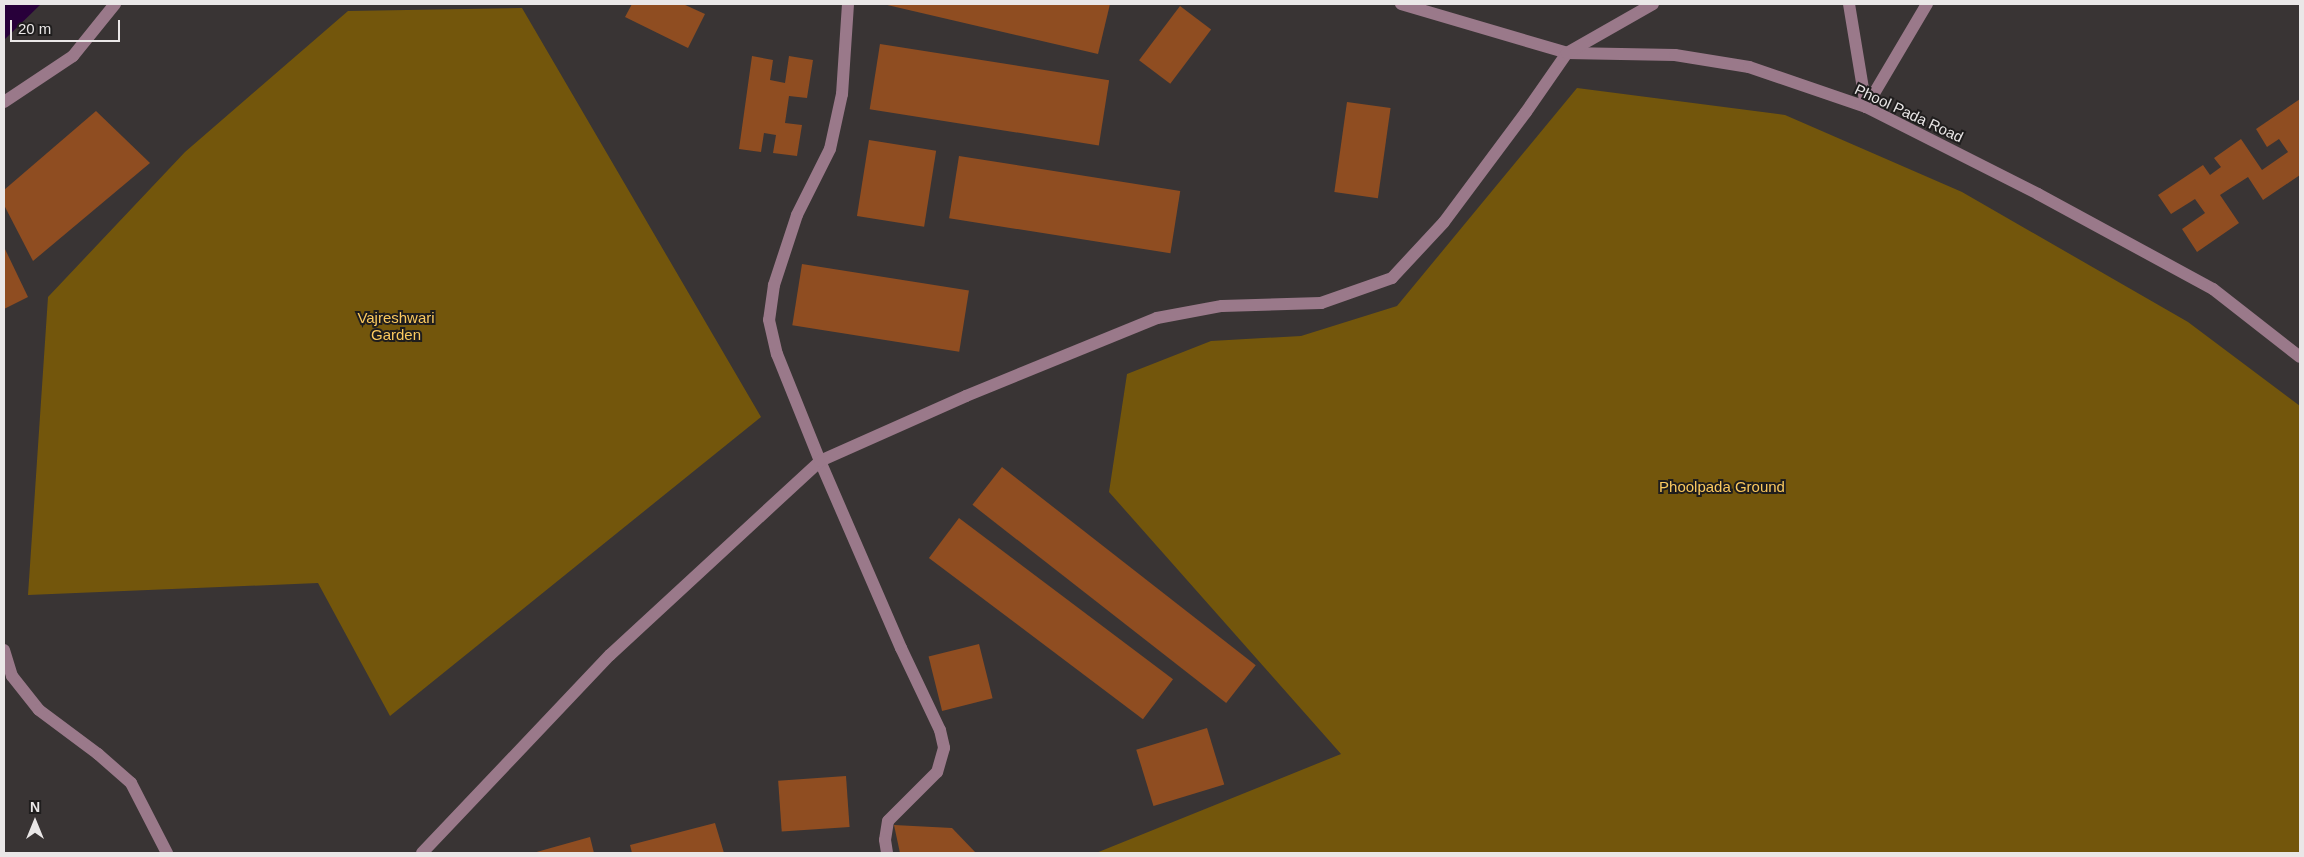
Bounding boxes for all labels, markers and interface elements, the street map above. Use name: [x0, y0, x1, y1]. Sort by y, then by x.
scale bar: [12, 10, 122, 42]
text: 20 m: [18, 20, 51, 37]
street label: Phool Pada Road: [1852, 80, 1966, 146]
park label: Vajreshwari Garden: [357, 308, 435, 343]
park label: Phoolpada Ground: [1659, 478, 1785, 496]
north arrow: [10, 797, 60, 847]
text: N: [30, 799, 40, 815]

